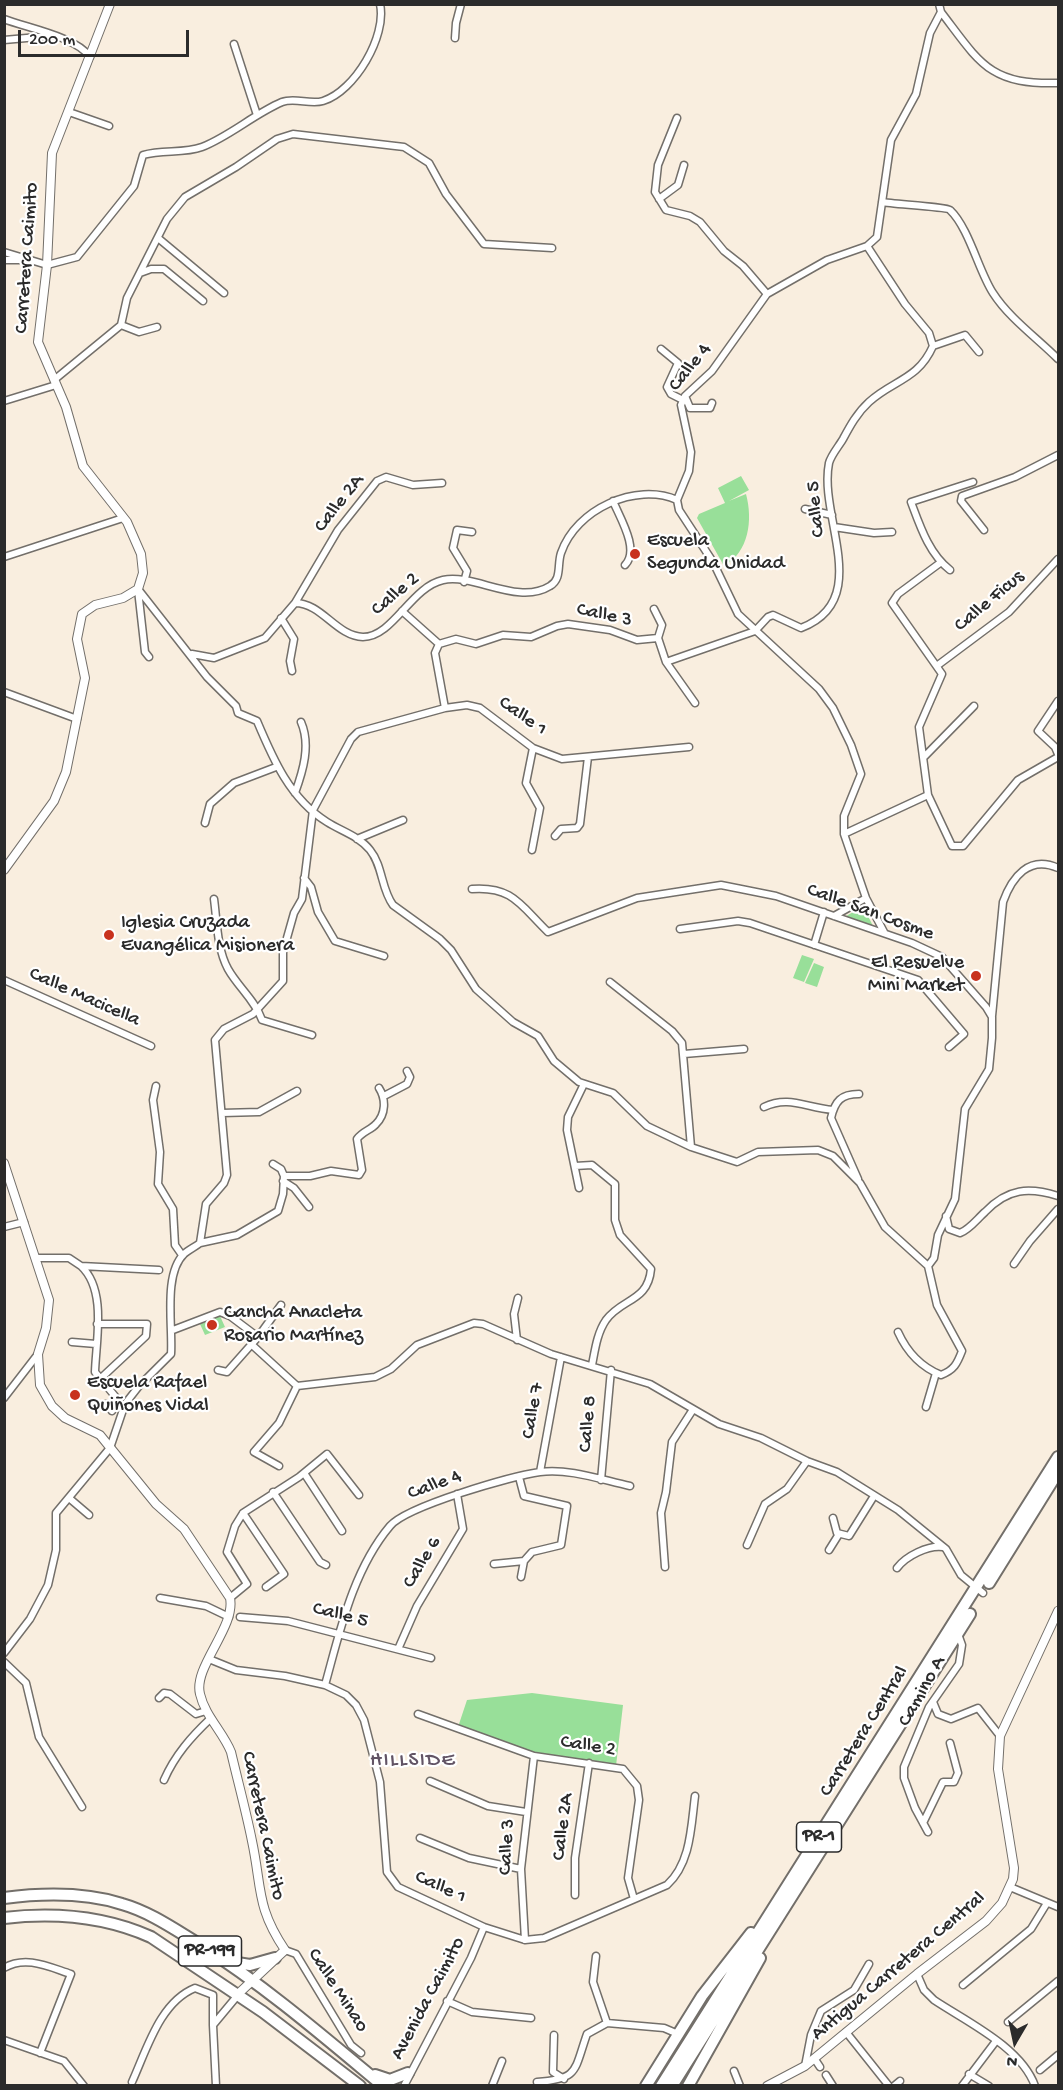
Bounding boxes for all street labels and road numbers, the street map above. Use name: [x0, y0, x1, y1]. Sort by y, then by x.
street label: Carretera Caimito: [11, 182, 45, 334]
street label: Calle 4: [664, 339, 718, 397]
street label: Calle 2A: [310, 470, 370, 538]
street label: Calle 5: [802, 480, 832, 538]
street label: Calle Ficus: [950, 566, 1030, 638]
street label: Calle 2: [367, 568, 425, 622]
street label: Calle 3: [574, 598, 634, 634]
street label: Calle 1: [493, 692, 551, 742]
street label: Calle San Cosme: [803, 879, 937, 947]
street label: Calle Macicella: [25, 963, 143, 1033]
street label: Calle 7: [517, 1381, 551, 1441]
street label: Calle 8: [575, 1395, 603, 1453]
street label: Calle 4: [405, 1465, 465, 1507]
street label: Calle 6: [398, 1533, 448, 1593]
street label: Calle 5: [310, 1598, 370, 1634]
street label: Camino A: [894, 1653, 952, 1731]
street label: Carretera Central: [815, 1662, 915, 1802]
street label: Calle 2: [559, 1731, 617, 1763]
street label: Carretera Caimito: [235, 1750, 289, 1902]
street label: Calle 2A: [548, 1792, 580, 1862]
street label: Calle 3: [495, 1818, 521, 1876]
road number: PR-1: [796, 1822, 842, 1852]
street label: Calle 1: [411, 1866, 469, 1910]
street label: Antigua Carretera Central: [807, 1887, 991, 2047]
street label: Avenida Caimito: [387, 1933, 471, 2065]
road number: PR-199: [178, 1936, 242, 1966]
street label: Calle Minao: [301, 1945, 373, 2037]

